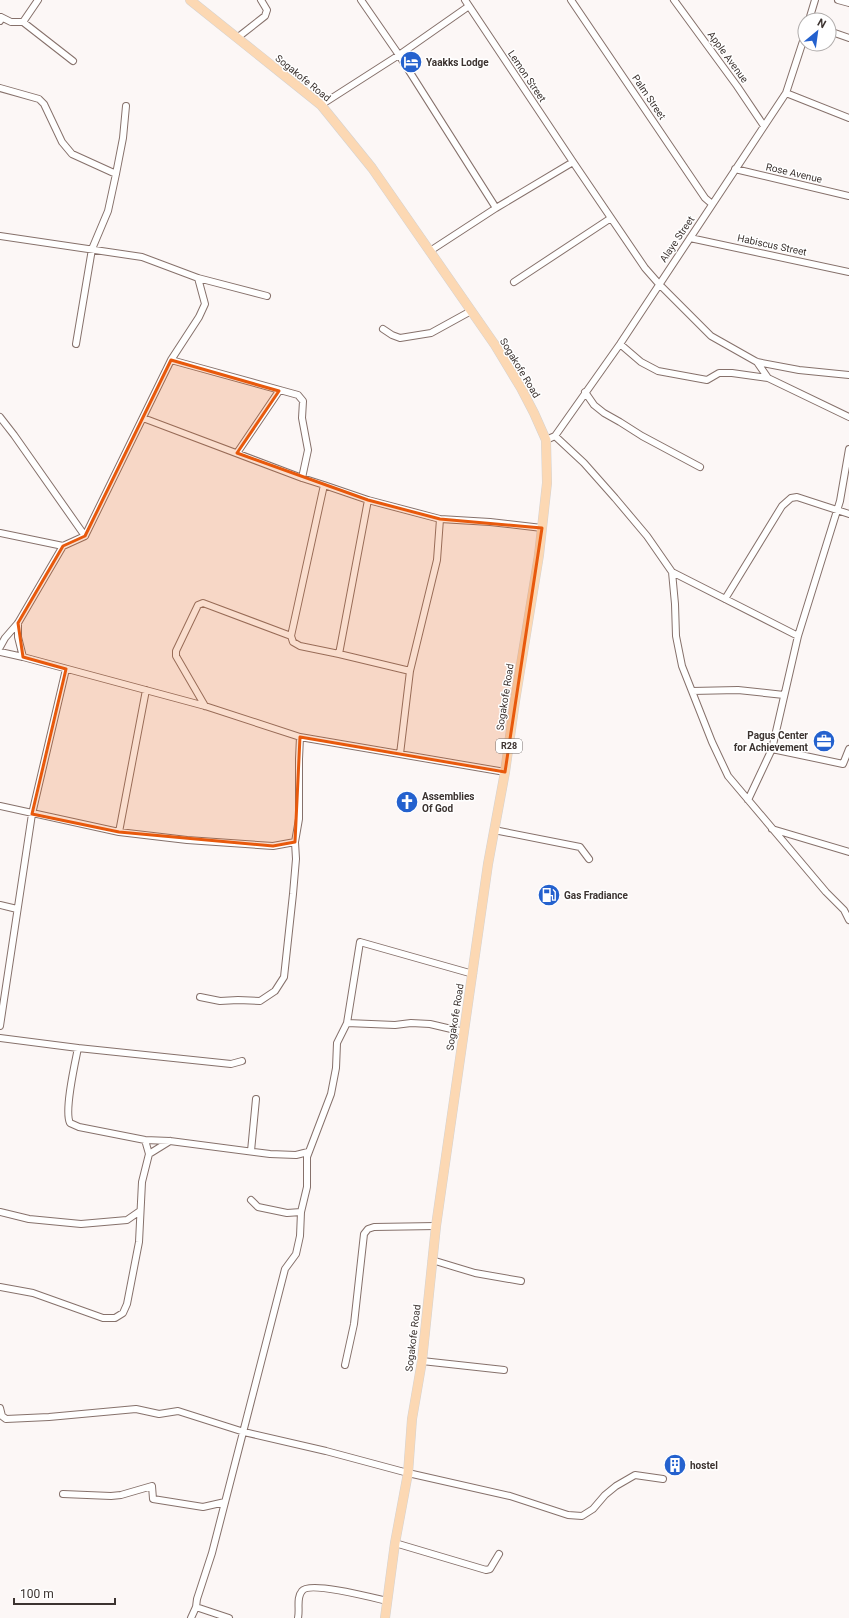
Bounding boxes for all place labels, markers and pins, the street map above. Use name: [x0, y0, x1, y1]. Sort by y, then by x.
hotel icon: Yaakks Lodge: [398, 49, 424, 75]
place label: Yaakks Lodge: [426, 57, 489, 68]
office icon: Pagus Center for Achievement: [811, 728, 837, 754]
place label: Pagus Center for Achievement: [734, 730, 809, 753]
church icon: Assemblies Of God: [394, 789, 420, 815]
place label: Assemblies Of God: [422, 791, 475, 814]
fuel station icon: Gas Fradiance: [536, 882, 562, 908]
place label: Gas Fradiance: [564, 890, 628, 901]
building icon: hostel: [662, 1452, 688, 1478]
place label: hostel: [690, 1460, 718, 1471]

